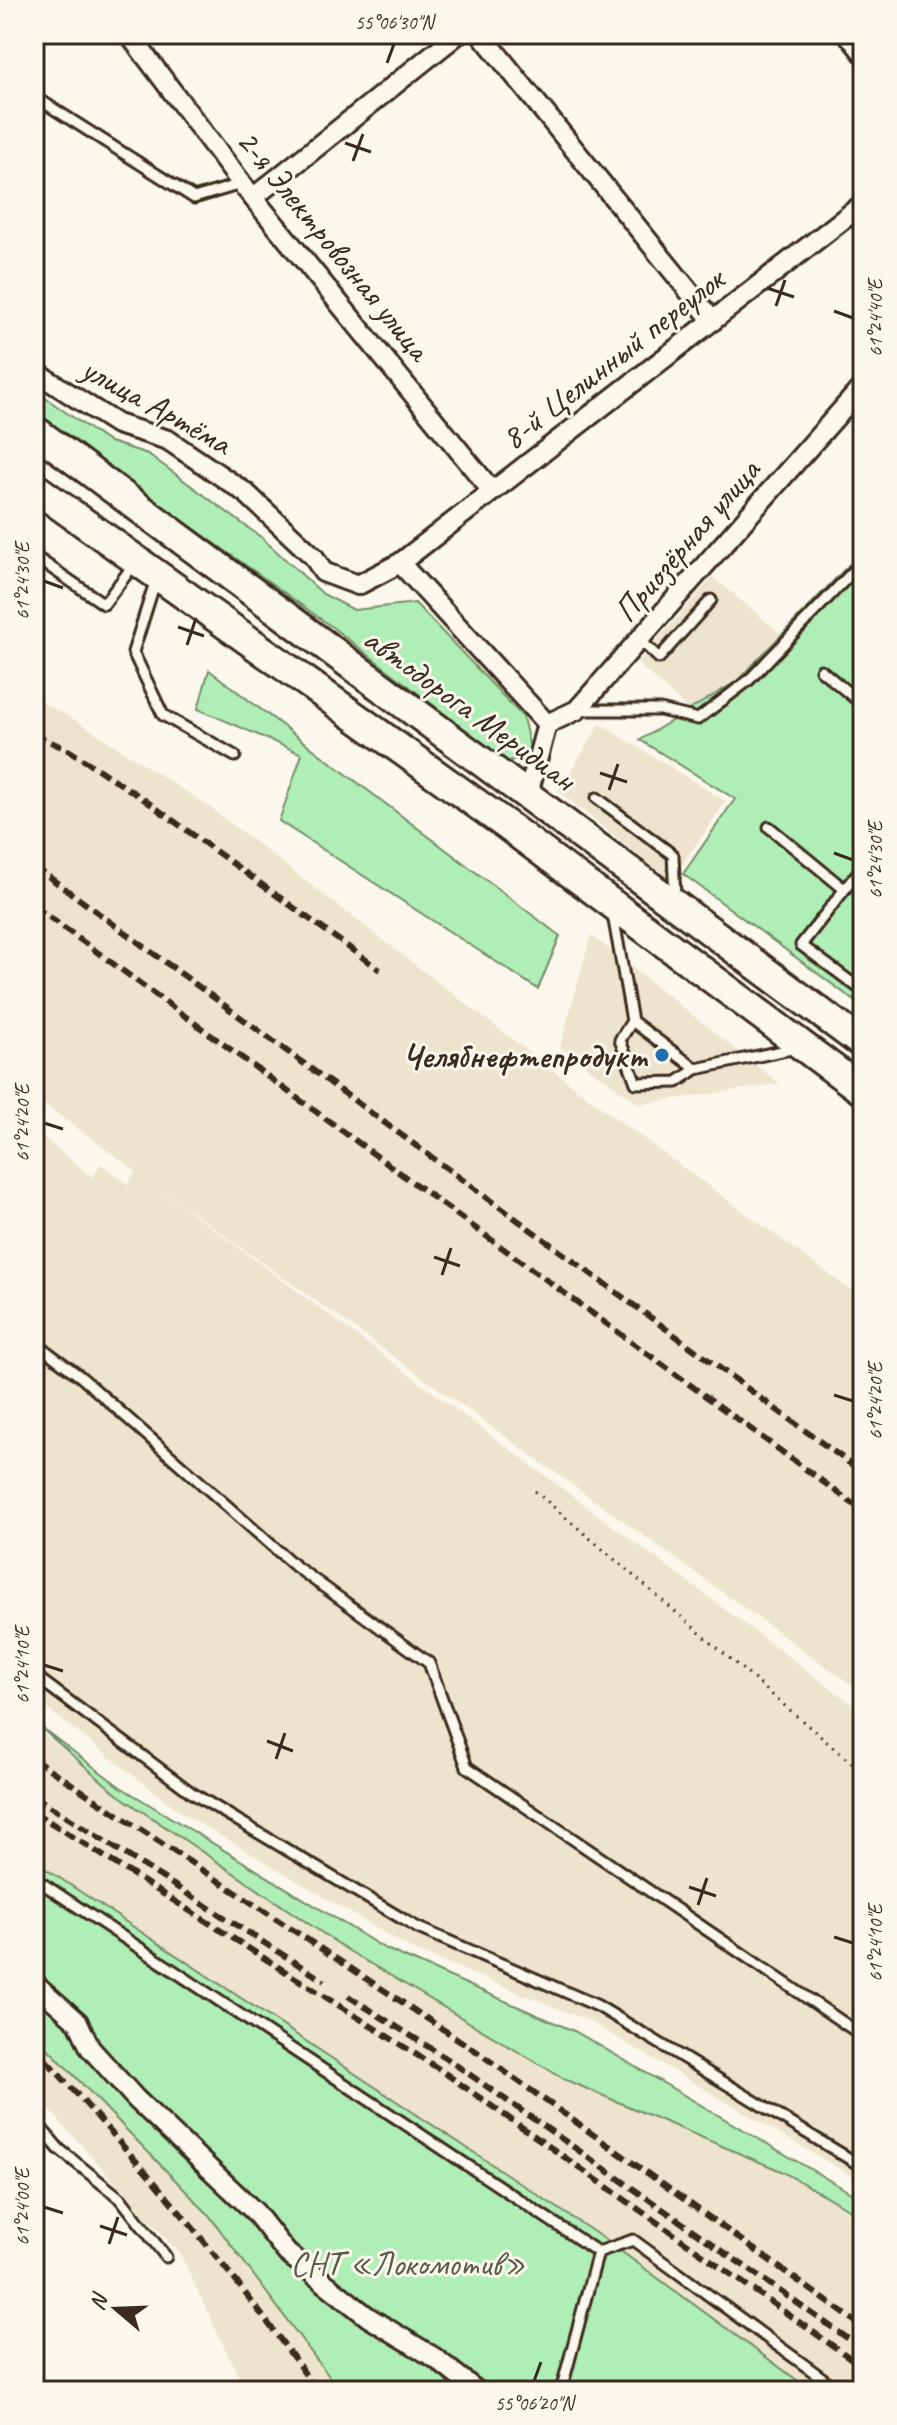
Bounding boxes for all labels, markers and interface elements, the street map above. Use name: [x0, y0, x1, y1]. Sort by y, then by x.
text: 55°06'30"N: [355, 10, 436, 35]
street label: 2-я Электровозная улица: [227, 120, 442, 371]
street label: 8-й Целинный переулок: [492, 256, 735, 459]
text: 61°24'40"E: [863, 277, 888, 357]
street label: улица Артёма: [73, 346, 241, 465]
street label: Приозёрная улица: [604, 448, 770, 631]
text: 61°24'30"E: [10, 540, 35, 620]
street label: автодорога Меридиан: [355, 617, 586, 801]
text: 61°24'30"E: [863, 819, 888, 899]
place label: Челябнефтепродукт: [402, 1034, 649, 1077]
marker: Челябнефтепродукт: [653, 1046, 671, 1064]
text: 61°24'20"E: [10, 1082, 35, 1162]
text: 61°24'20"E: [863, 1360, 888, 1440]
text: 61°24'10"E: [10, 1624, 35, 1704]
text: 61°24'10"E: [863, 1902, 888, 1982]
text: 61°24'00"E: [10, 2166, 35, 2246]
park label: СНТ «Локомотив»: [290, 2242, 526, 2285]
north arrow: [76, 2269, 156, 2349]
text: N: [83, 2289, 115, 2314]
text: 55°06'20"N: [495, 2391, 576, 2416]

